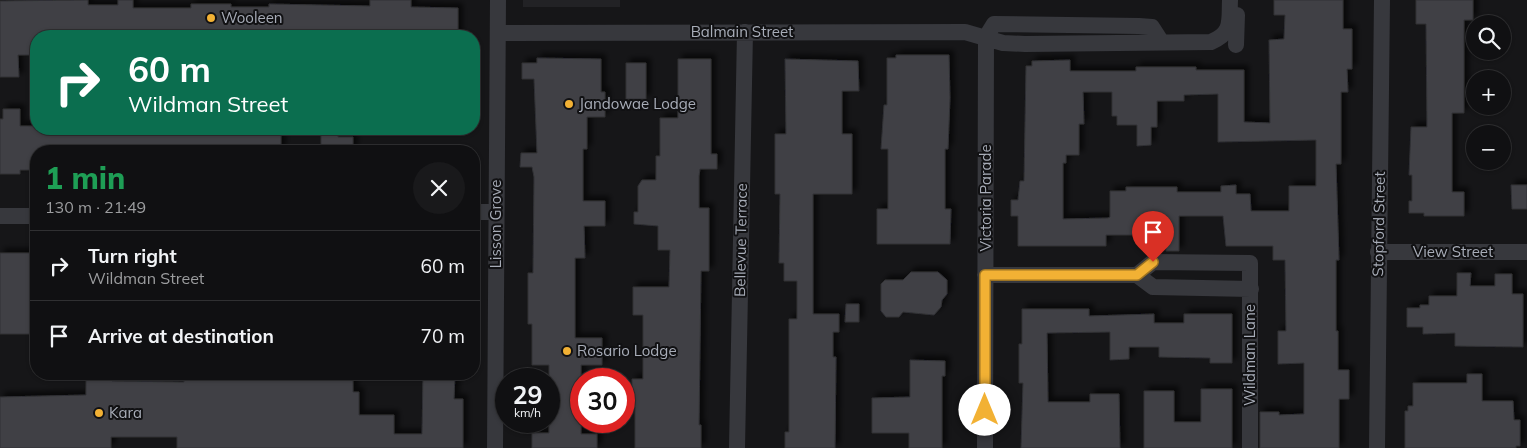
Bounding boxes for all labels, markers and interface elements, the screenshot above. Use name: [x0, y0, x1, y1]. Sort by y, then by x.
place label: Wooleen: [221, 8, 283, 27]
marker: Wooleen: [205, 12, 217, 24]
map controls: [1466, 15, 1511, 170]
button: search: [1466, 15, 1511, 60]
street label: Balmain Street: [691, 22, 793, 41]
text: 60 m: [128, 47, 211, 91]
icon: right: [45, 50, 110, 115]
button: +: [1466, 70, 1511, 115]
text: Wildman Street: [128, 90, 288, 118]
place label: Jandowae Lodge: [579, 94, 696, 113]
marker: Jandowae Lodge: [563, 98, 575, 110]
button: −: [1466, 125, 1511, 170]
street label: Victoria Parade: [976, 144, 995, 252]
text: 1 min: [45, 159, 125, 197]
button: close: [413, 162, 465, 214]
street label: Stopford Street: [1368, 171, 1389, 277]
street label: Lisson Grove: [486, 180, 505, 268]
street label: Bellevue Terrace: [730, 183, 751, 297]
text: 130 m · 21:49: [45, 197, 146, 217]
pin: [1132, 211, 1174, 262]
icon: arrive: [1139, 218, 1167, 246]
street label: View Street: [1413, 242, 1493, 261]
text: Turn right: [88, 244, 177, 268]
icon: right: [45, 252, 73, 280]
text: 60 m: [421, 254, 465, 278]
text: Wildman Street: [88, 268, 204, 288]
street label: Wildman Lane: [1240, 304, 1259, 406]
icon: arrive: [45, 322, 73, 350]
text: Arrive at destination: [88, 324, 274, 348]
text: 70 m: [421, 324, 465, 348]
place label: Rosario Lodge: [577, 341, 677, 360]
marker: Rosario Lodge: [561, 345, 573, 357]
speed limit sign: 30: [570, 368, 635, 433]
text: 29: [512, 379, 543, 410]
position arrow: [958, 383, 1010, 435]
place label: Kara: [109, 403, 142, 422]
text: km/h: [514, 405, 541, 420]
marker: Kara: [93, 407, 105, 419]

